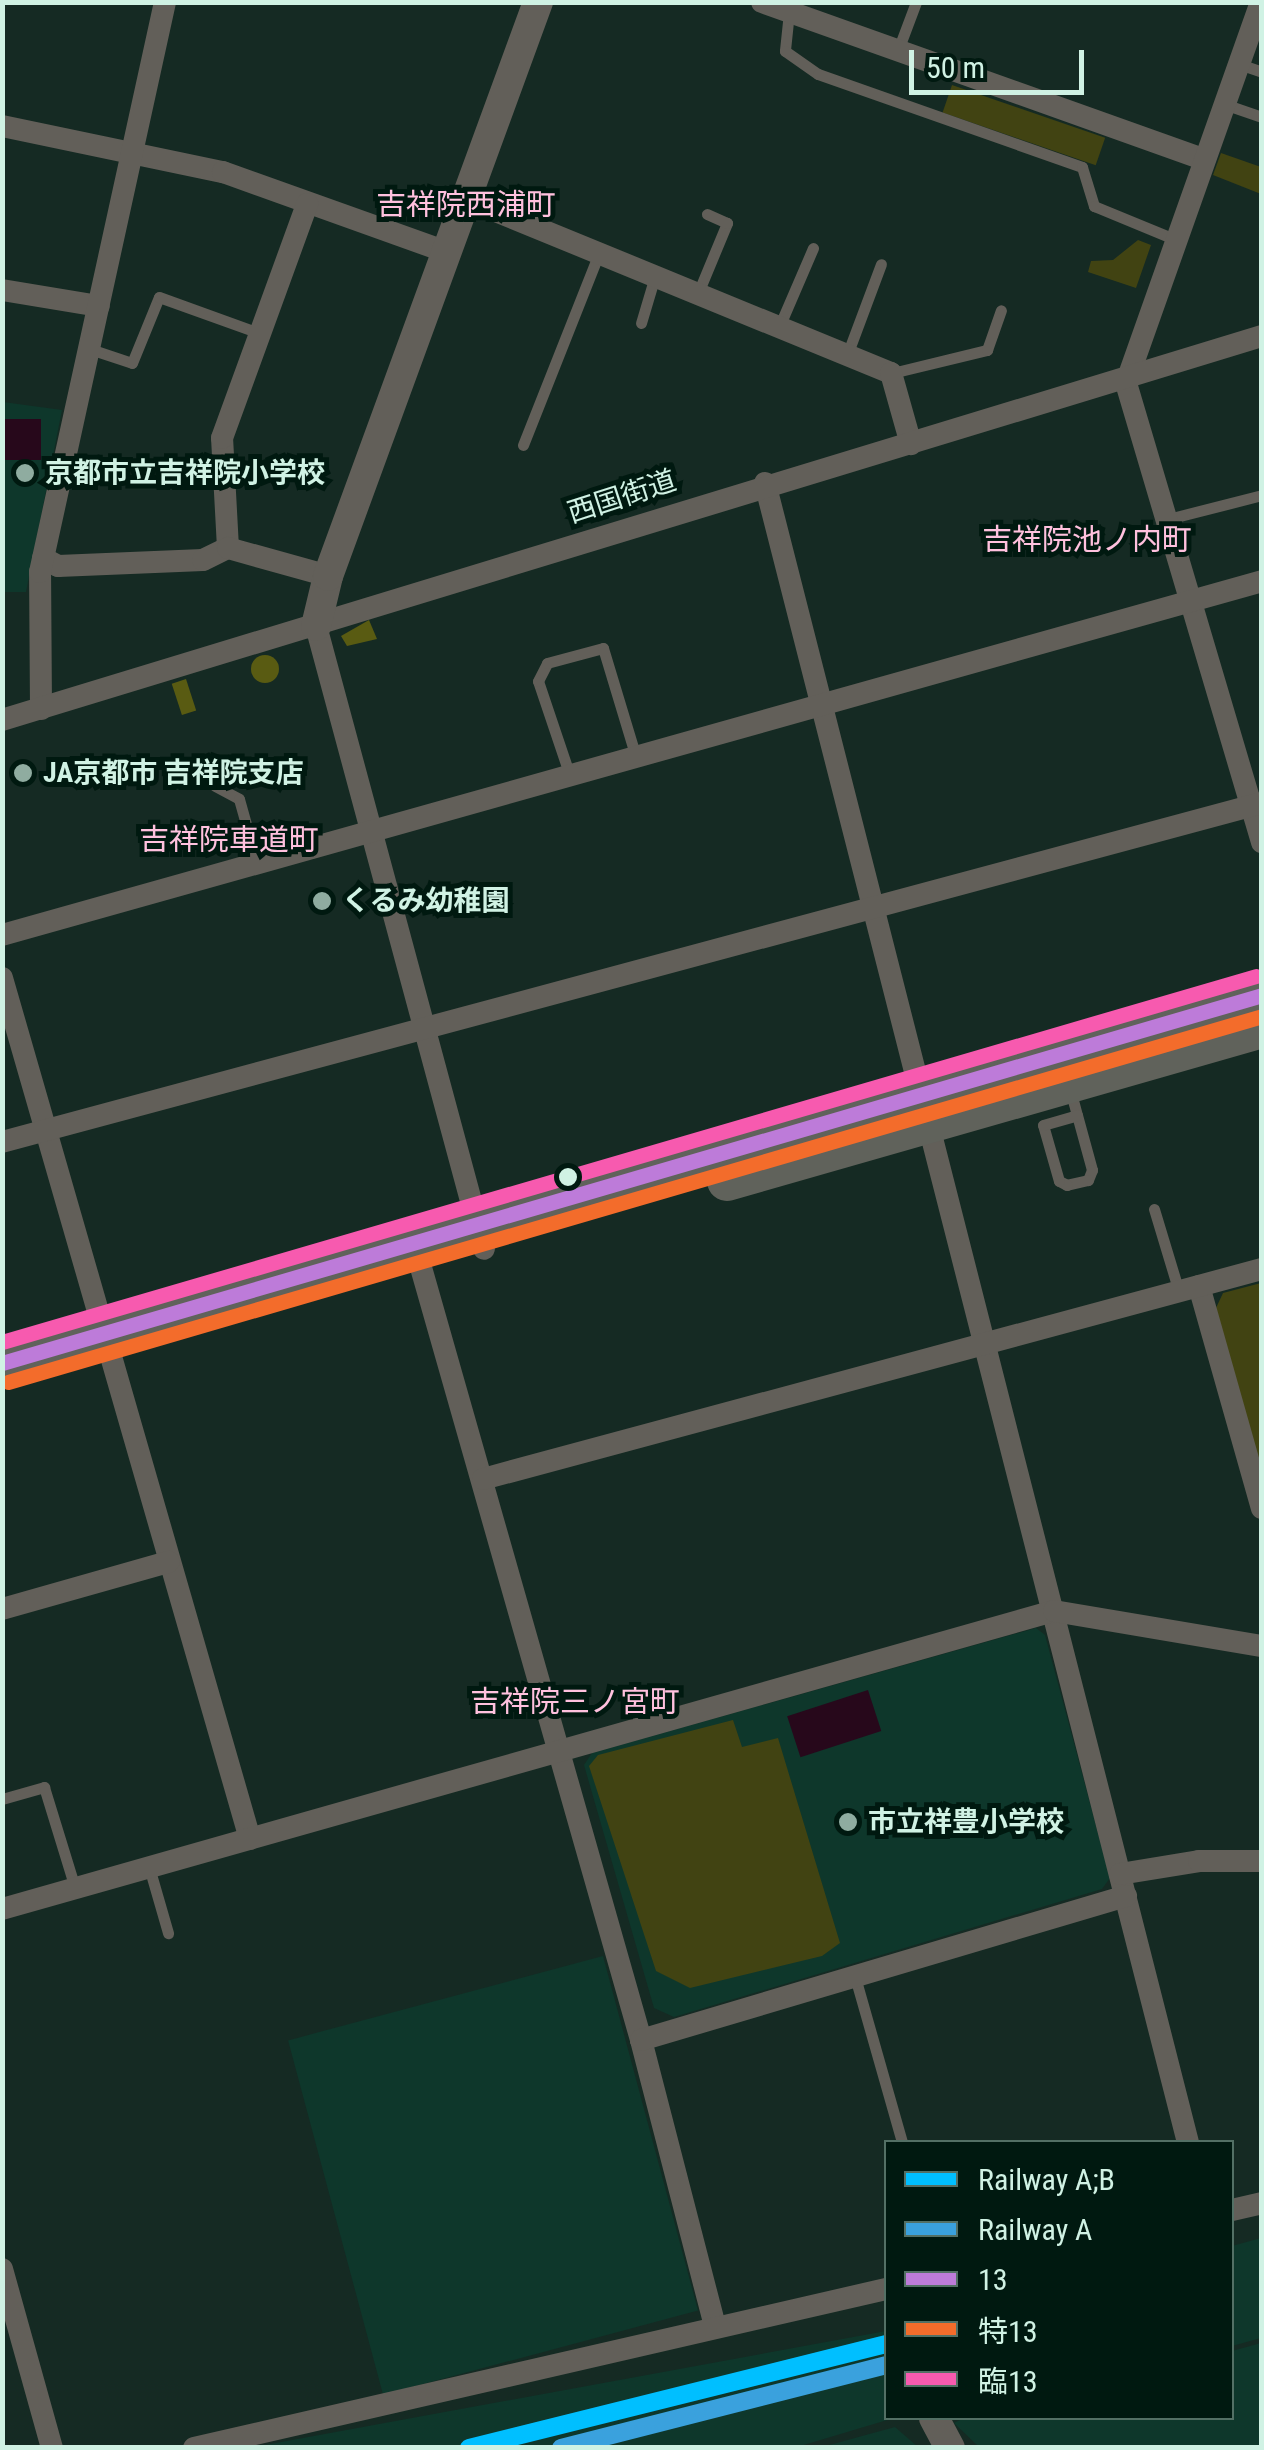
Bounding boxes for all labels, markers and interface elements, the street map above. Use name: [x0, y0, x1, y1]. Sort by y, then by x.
scale bar: [914, 30, 1089, 92]
text: 50 m: [926, 50, 985, 85]
district label: 吉祥院西浦町: [376, 187, 556, 223]
place label: 京都市立吉祥院小学校: [45, 456, 325, 490]
marker: 京都市立吉祥院小学校: [14, 462, 36, 484]
street label: 西国街道: [564, 464, 680, 530]
district label: 吉祥院池ノ内町: [982, 522, 1192, 558]
place label: JA京都市 吉祥院支店: [43, 756, 304, 790]
marker: JA京都市 吉祥院支店: [12, 762, 34, 784]
district label: 吉祥院車道町: [139, 822, 319, 858]
place label: くるみ幼稚園: [342, 884, 510, 918]
marker: くるみ幼稚園: [311, 890, 333, 912]
unlabelled marker: [558, 1167, 578, 1187]
district label: 吉祥院三ノ宮町: [470, 1684, 680, 1720]
place label: 市立祥豊小学校: [868, 1805, 1064, 1839]
marker: 市立祥豊小学校: [837, 1811, 859, 1833]
legend: [884, 2140, 1234, 2420]
text: Railway A;B: [978, 2162, 1115, 2197]
text: Railway A: [978, 2212, 1092, 2247]
text: 13: [978, 2262, 1008, 2297]
text: 特13: [978, 2314, 1038, 2349]
text: 臨13: [978, 2364, 1038, 2399]

